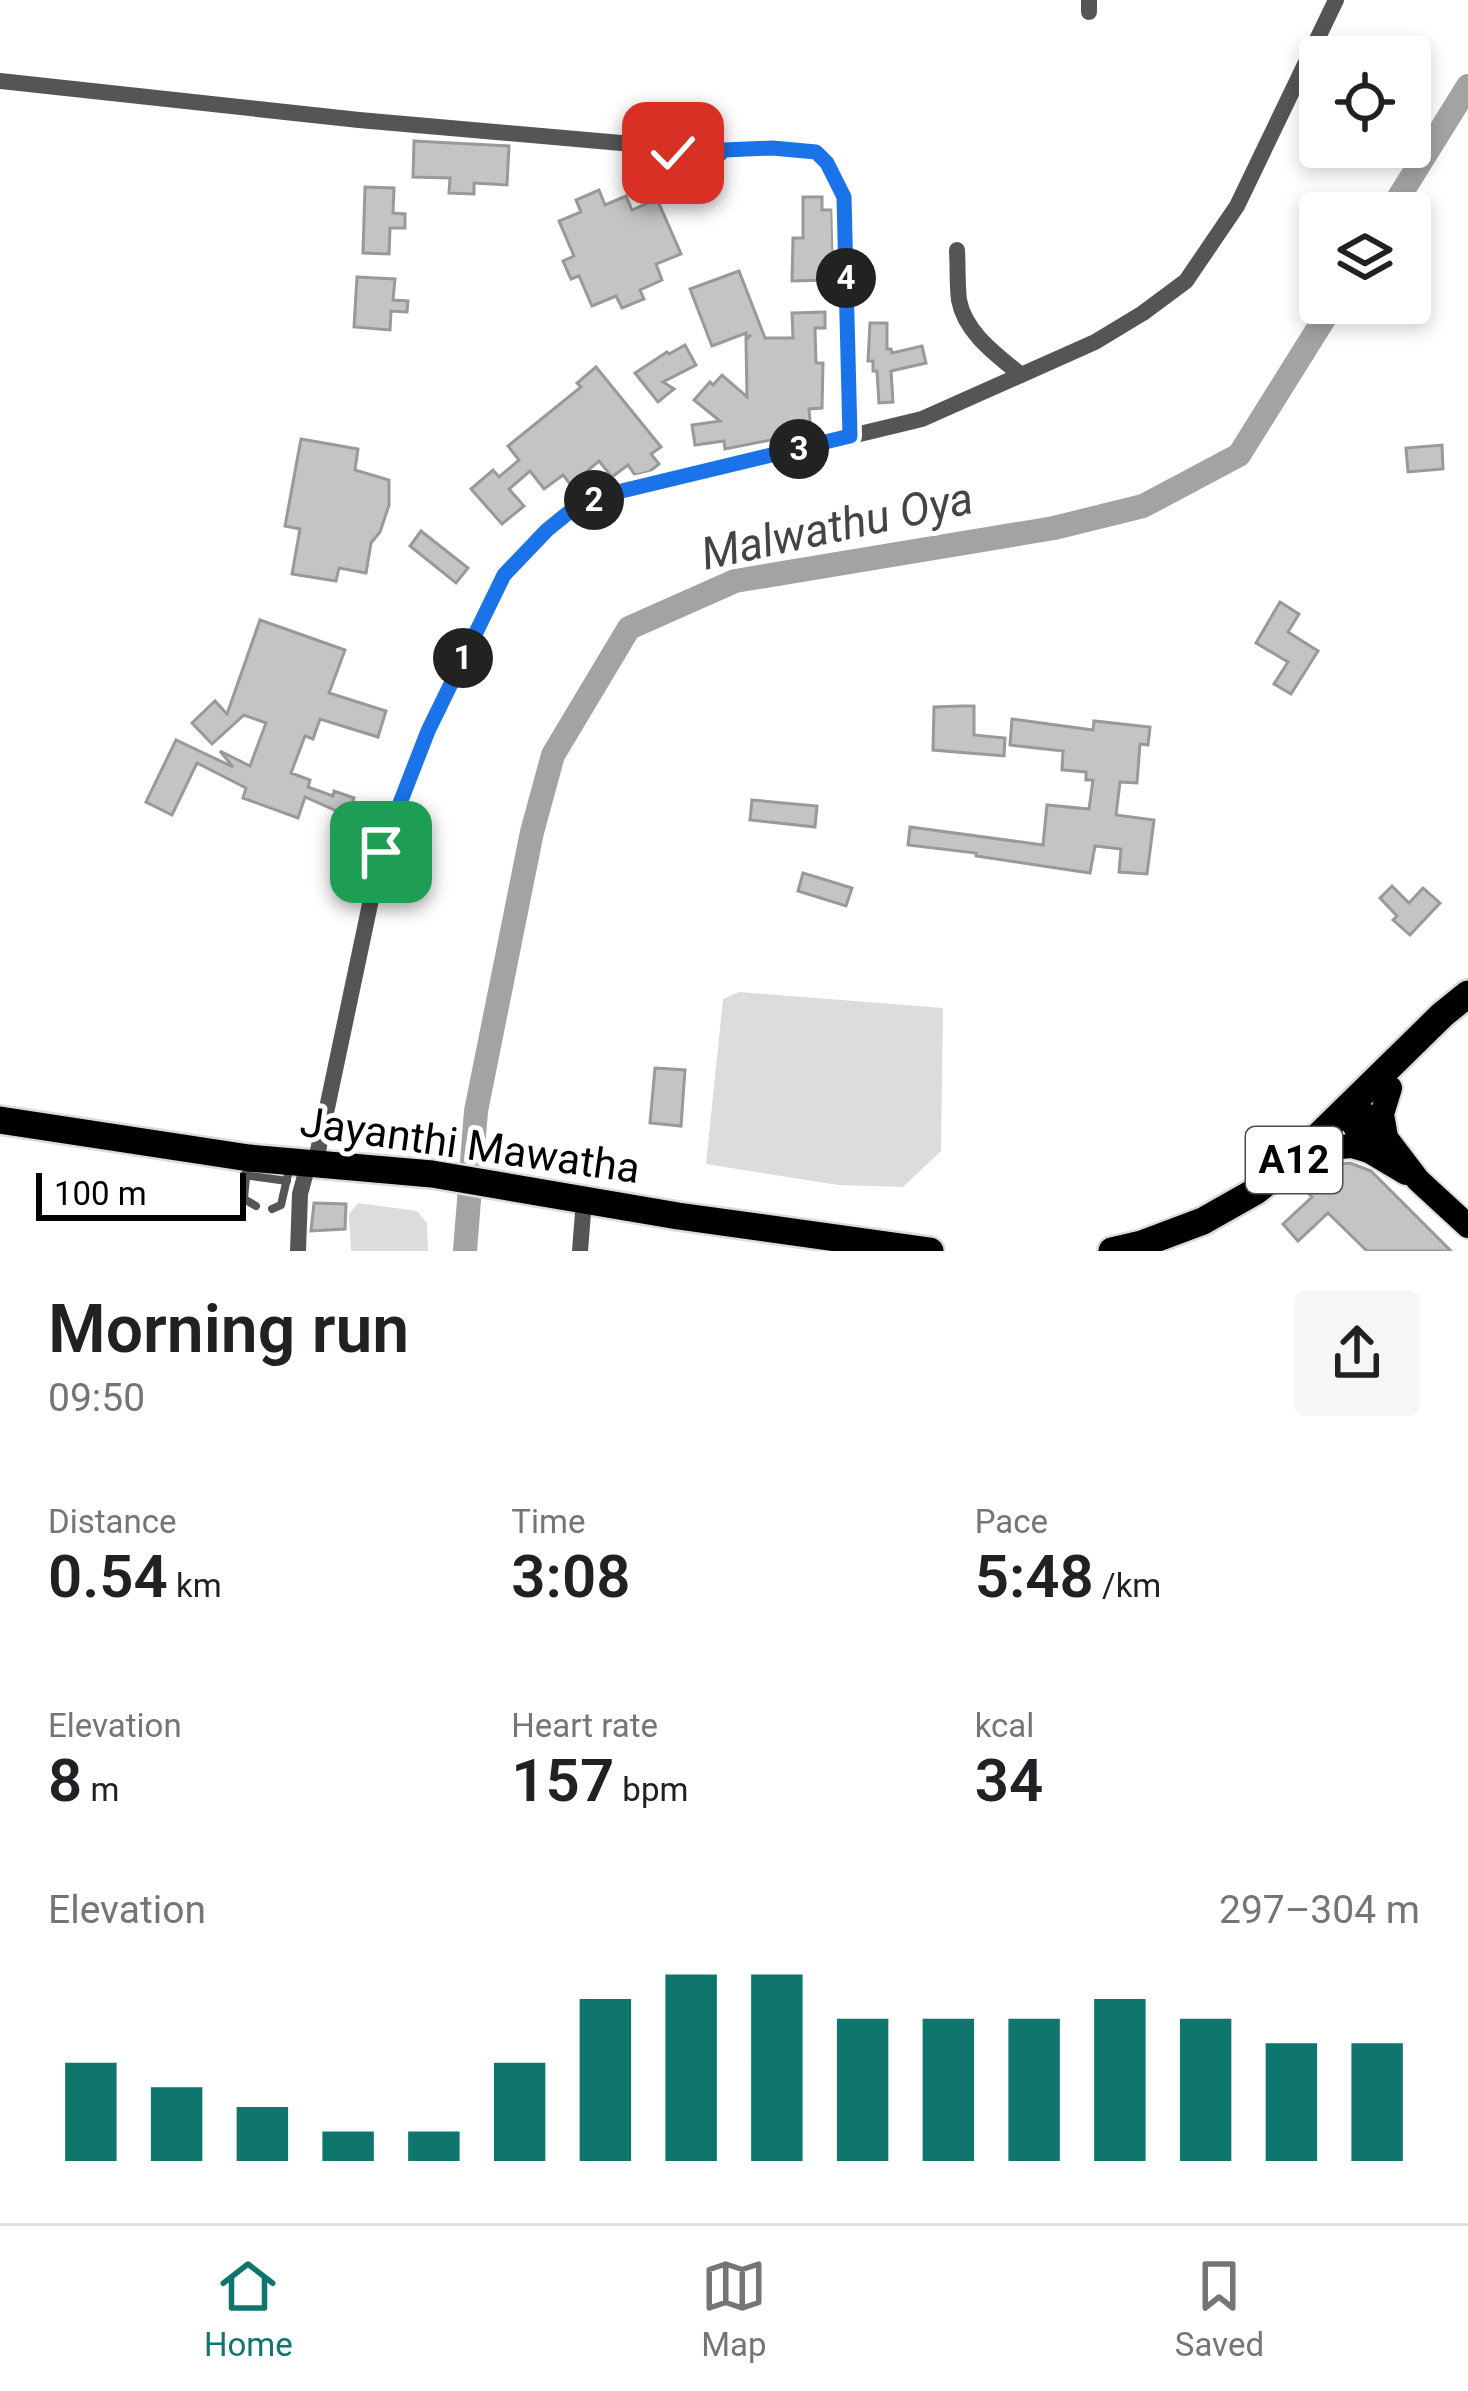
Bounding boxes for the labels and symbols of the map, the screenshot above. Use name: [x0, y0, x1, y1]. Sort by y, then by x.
pin: [622, 102, 724, 204]
pin: 4: [816, 248, 876, 308]
pin: 3: [769, 419, 829, 479]
pin: 2: [564, 470, 624, 530]
water label: Malwathu Oya: [696, 471, 978, 581]
pin: 1: [433, 628, 493, 688]
pin: [330, 801, 432, 903]
street label: Jayanthi Mawatha: [297, 1097, 643, 1193]
road number: A12: [1246, 1127, 1342, 1193]
scale bar: [36, 1167, 246, 1220]

